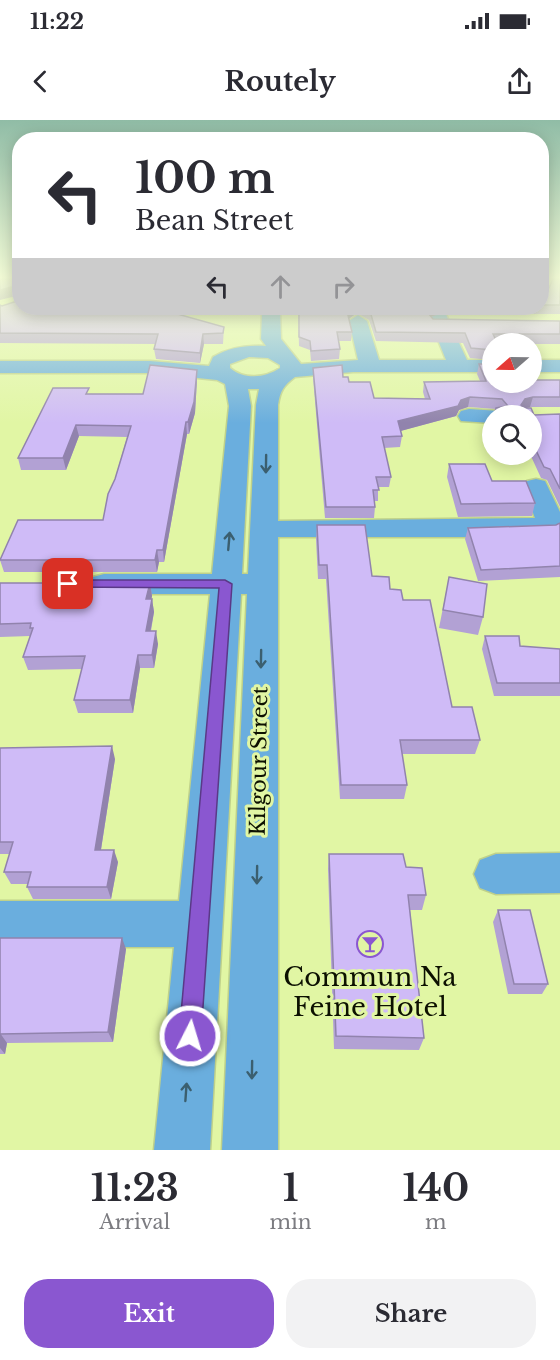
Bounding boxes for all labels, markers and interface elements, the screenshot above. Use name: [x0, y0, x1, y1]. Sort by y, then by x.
text: 11:22: [30, 8, 84, 35]
icon: back: [24, 65, 57, 98]
text: Routely: [224, 65, 336, 98]
icon: share: [503, 65, 536, 98]
text: 100 m: [135, 152, 274, 204]
icon: left: [36, 156, 114, 234]
text: Bean Street: [135, 204, 294, 237]
icon: left: [201, 270, 234, 303]
icon: ahead: [264, 270, 297, 303]
icon: right: [327, 270, 360, 303]
north arrow: [482, 333, 542, 393]
map controls: [482, 333, 542, 465]
button: search: [482, 405, 542, 465]
one-way arrow: [260, 453, 272, 473]
one-way arrow: [224, 532, 235, 552]
pin: [42, 558, 93, 609]
icon: arrive: [51, 567, 84, 600]
one-way arrow: [256, 648, 267, 668]
street label: Kilgour Street: [245, 686, 273, 836]
one-way arrow: [251, 864, 262, 884]
bar icon: Commun Na Feine Hotel: [355, 929, 385, 959]
place label: Commun Na Feine Hotel: [283, 961, 457, 1023]
position arrow: [158, 1004, 222, 1068]
one-way arrow: [246, 1059, 258, 1079]
one-way arrow: [180, 1082, 191, 1102]
text: 11:23: [91, 1166, 179, 1211]
text: 1: [283, 1166, 298, 1211]
text: 140: [402, 1166, 469, 1211]
text: Arrival: [99, 1210, 170, 1234]
text: min: [270, 1210, 312, 1234]
text: m: [425, 1210, 447, 1234]
button: Exit: [24, 1279, 274, 1348]
button: Share: [286, 1279, 536, 1348]

